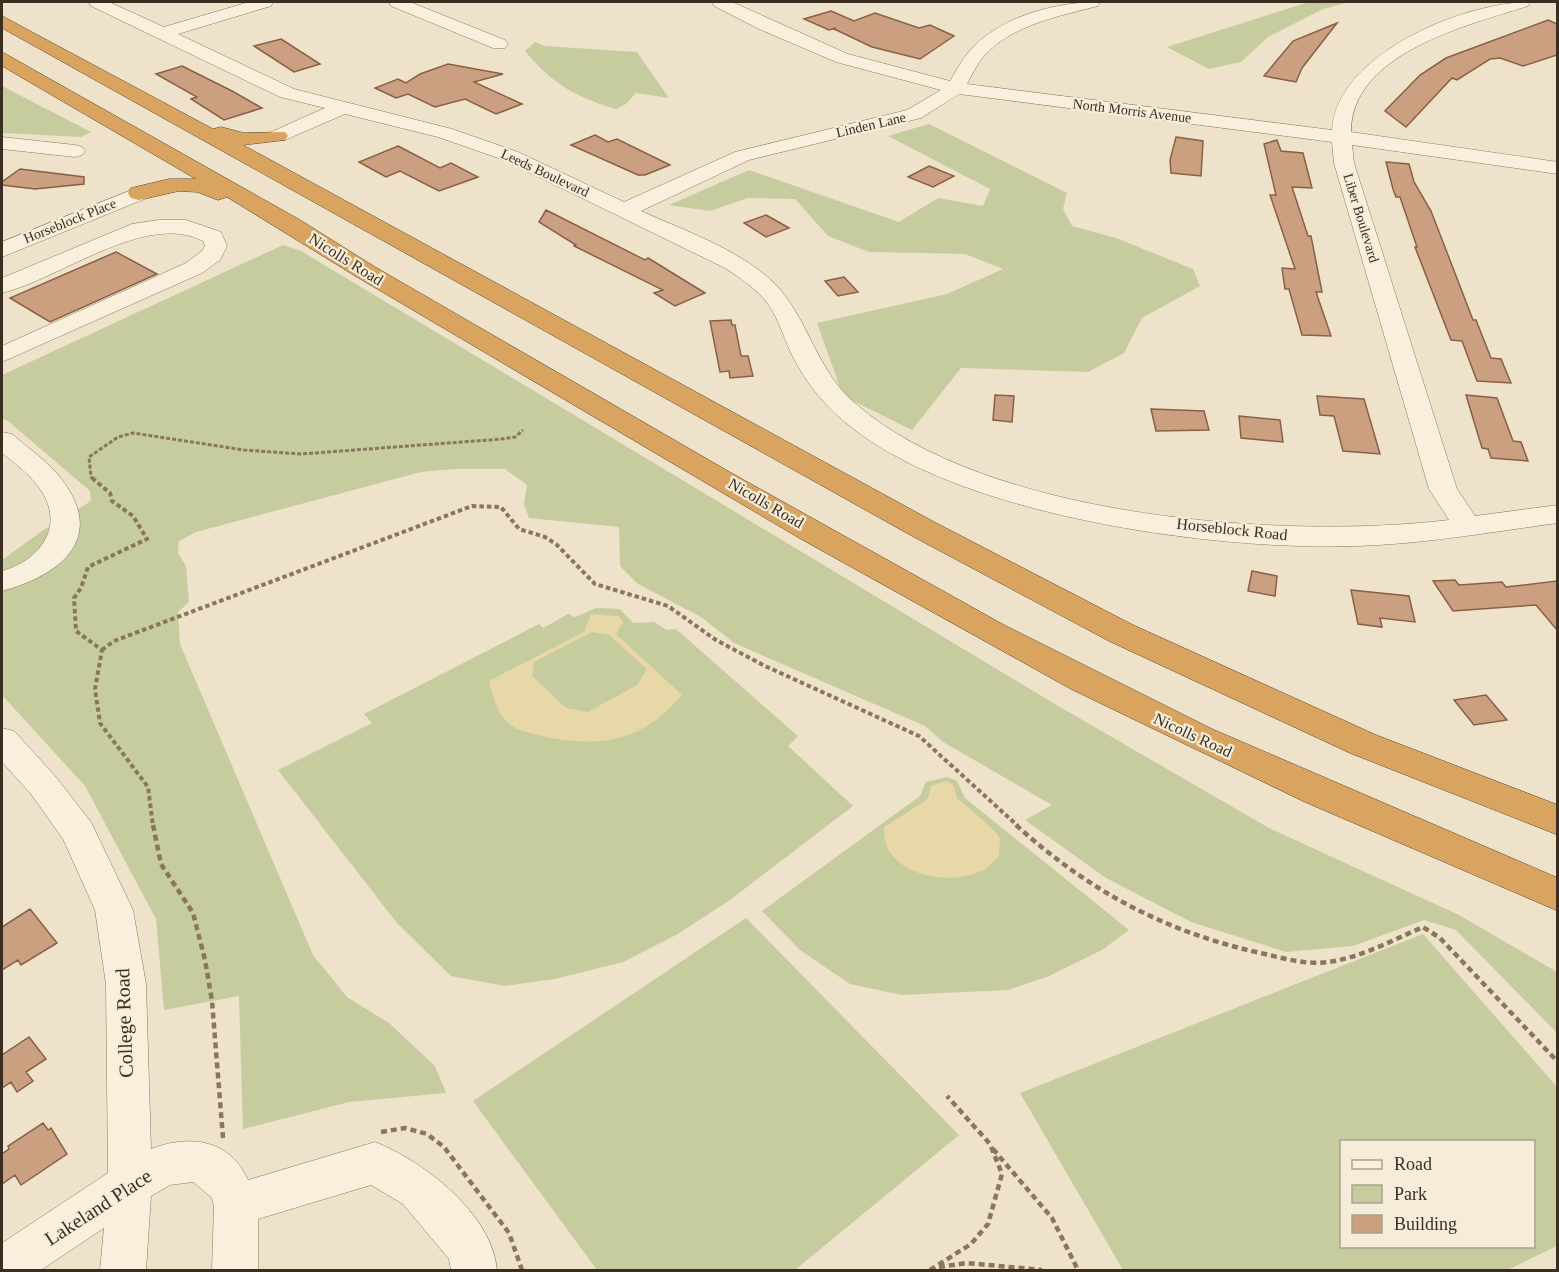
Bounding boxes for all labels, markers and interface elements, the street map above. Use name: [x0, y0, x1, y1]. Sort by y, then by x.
street label: North Morris Avenue: [1072, 96, 1192, 126]
street label: Linden Lane: [835, 110, 907, 140]
street label: Leeds Boulevard: [499, 146, 591, 200]
street label: Liber Boulevard: [1340, 172, 1382, 264]
street label: Horseblock Place: [22, 196, 118, 246]
street label: Nicolls Road: [306, 230, 386, 288]
street label: Nicolls Road: [725, 475, 807, 531]
street label: Horseblock Road: [1176, 515, 1288, 543]
street label: Nicolls Road: [1151, 710, 1235, 760]
street label: College Road: [111, 968, 138, 1078]
legend: [1340, 1140, 1535, 1248]
text: Road: [1394, 1154, 1432, 1174]
street label: Lakeland Place: [41, 1164, 156, 1250]
text: Park: [1394, 1184, 1427, 1204]
text: Building: [1394, 1214, 1457, 1234]

